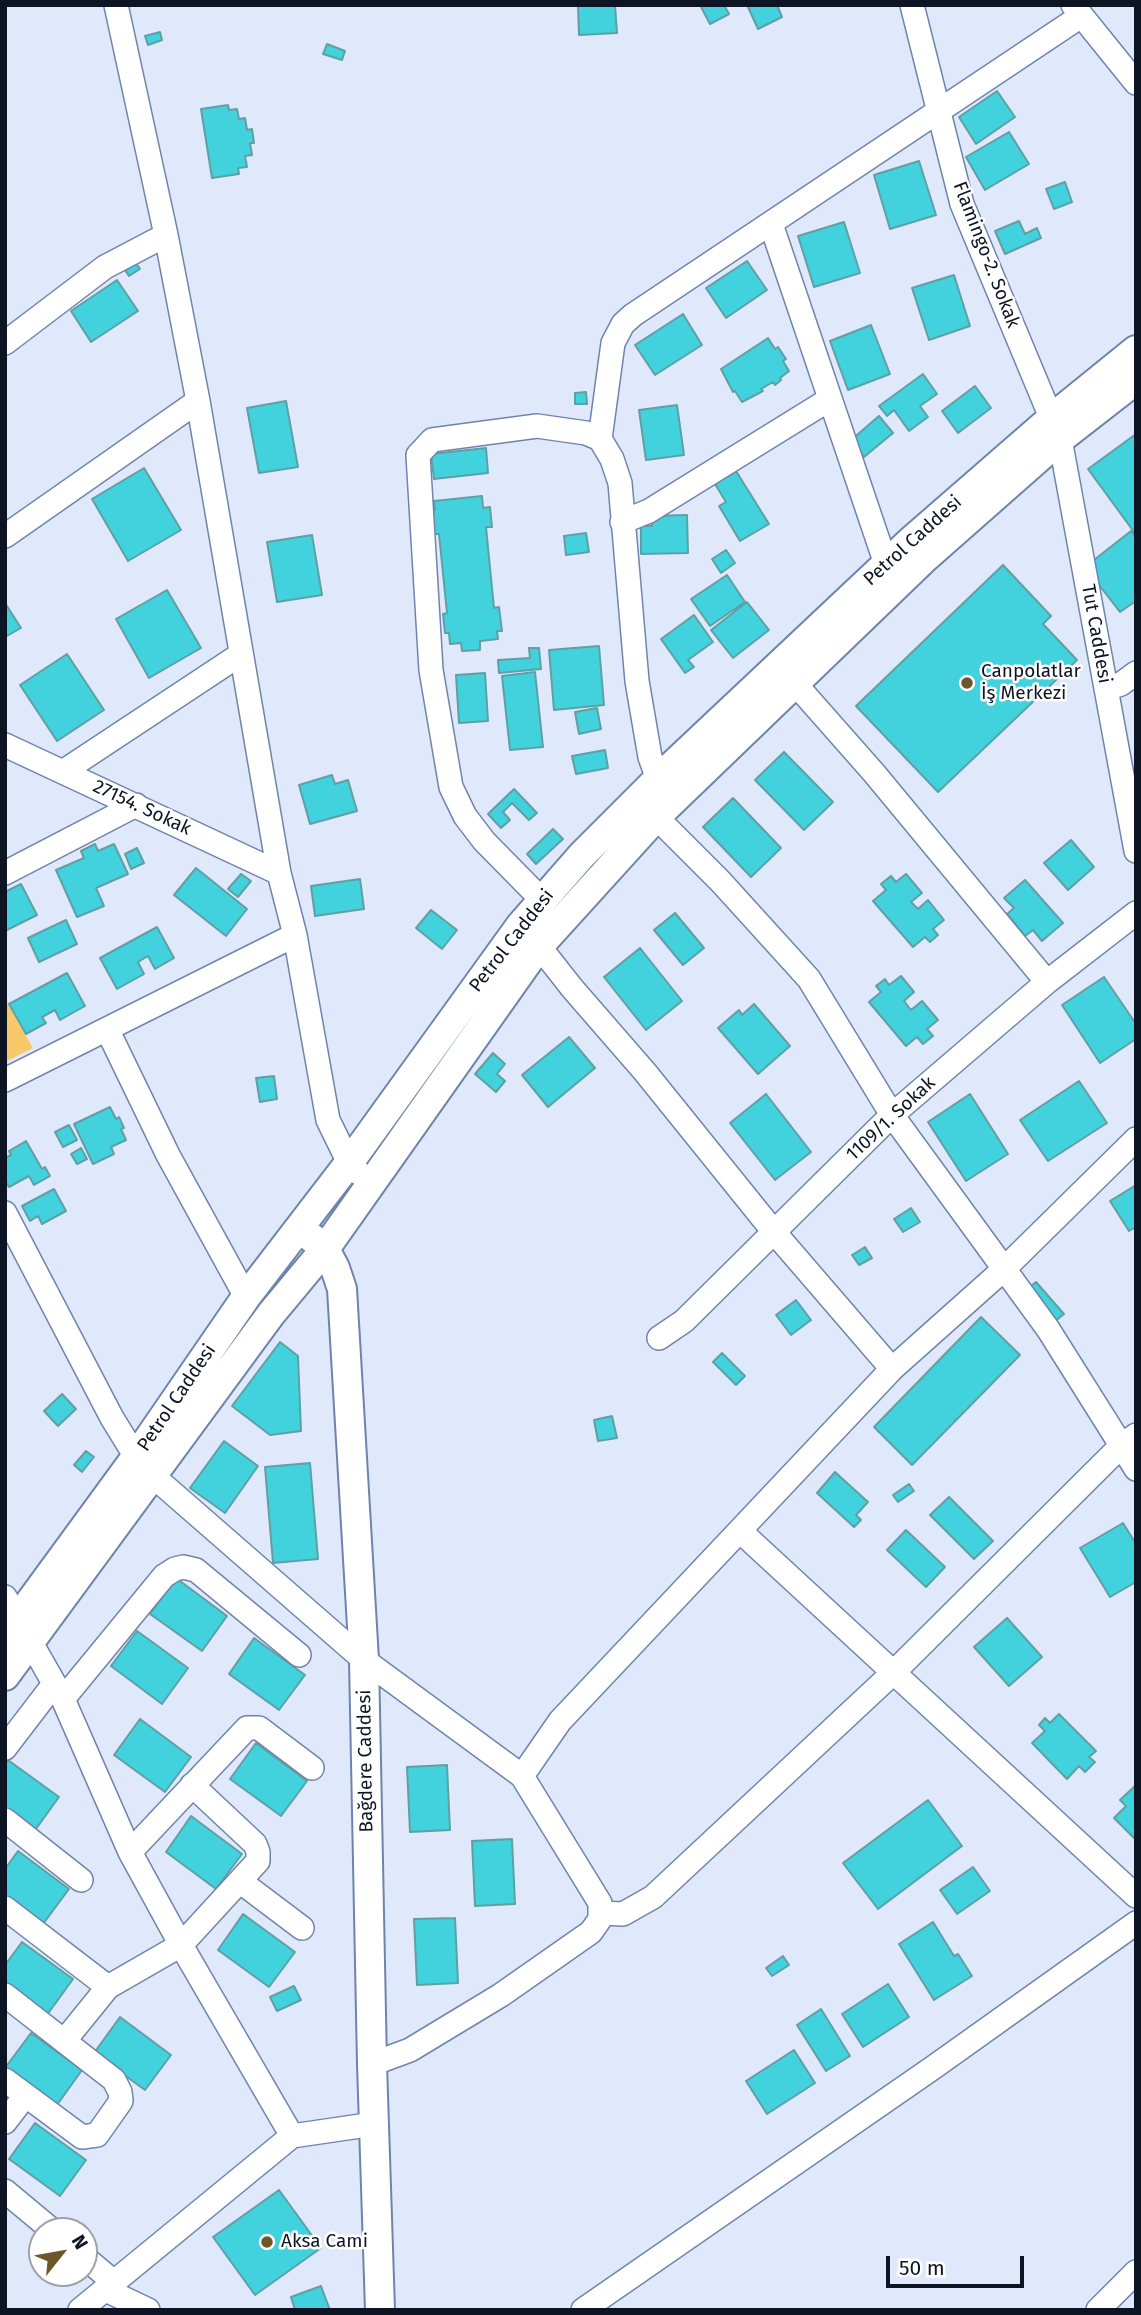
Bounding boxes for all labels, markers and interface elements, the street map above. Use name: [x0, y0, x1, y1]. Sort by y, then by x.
street label: Flamingo-2. Sokak: [948, 179, 1024, 331]
street label: Petrol Caddesi: [859, 491, 967, 591]
street label: Tut Caddesi: [1076, 583, 1116, 685]
place label: Canpolatlar İş Merkezi: [981, 661, 1081, 705]
marker: Canpolatlar İş Merkezi: [959, 675, 975, 691]
street label: 27154. Sokak: [89, 775, 195, 841]
street label: Petrol Caddesi: [465, 885, 559, 997]
street label: 1109/1. Sokak: [842, 1072, 940, 1166]
street label: Petrol Caddesi: [133, 1340, 221, 1456]
street label: Bağdere Caddesi: [353, 1689, 379, 1833]
north arrow: [28, 2217, 98, 2287]
text: N: [67, 2231, 93, 2253]
place label: Aksa Cami: [281, 2231, 368, 2253]
marker: Aksa Cami: [259, 2234, 275, 2250]
scale bar: [889, 2242, 1027, 2286]
text: 50 m: [899, 2255, 945, 2281]

